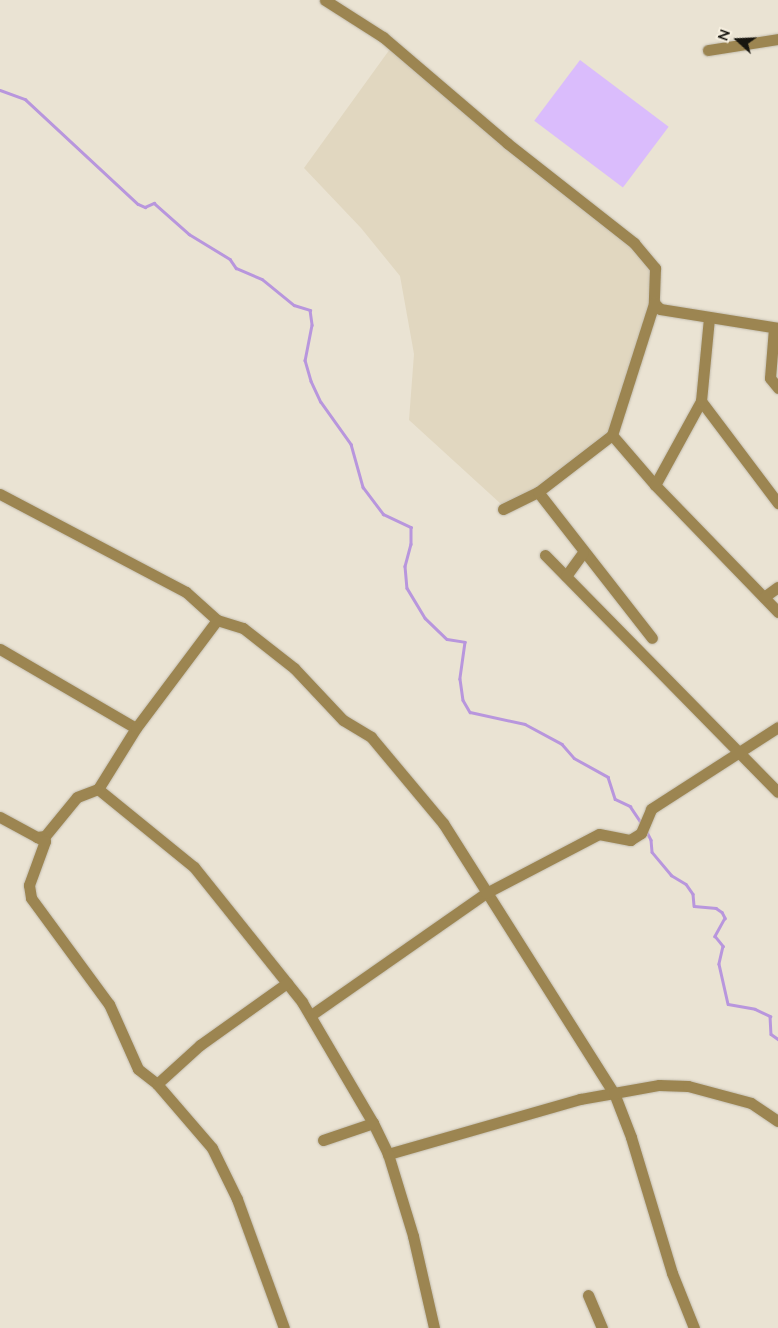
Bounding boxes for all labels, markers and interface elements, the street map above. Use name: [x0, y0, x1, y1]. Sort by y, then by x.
north arrow: [713, 15, 763, 65]
text: N: [714, 27, 733, 43]

